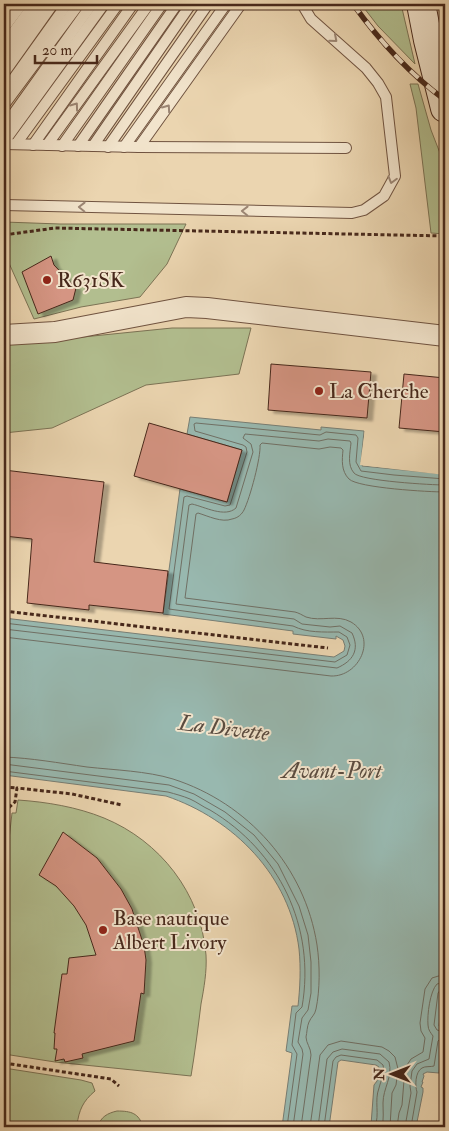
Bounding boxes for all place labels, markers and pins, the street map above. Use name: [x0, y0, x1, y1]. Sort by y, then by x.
place label: R631SK: [57, 267, 125, 294]
marker: R631SK: [41, 274, 53, 286]
place label: La Cherche: [329, 378, 429, 405]
marker: La Cherche: [313, 385, 325, 397]
place label: Base nautique Albert Livory: [112, 905, 229, 956]
marker: Base nautique Albert Livory: [97, 924, 109, 936]

